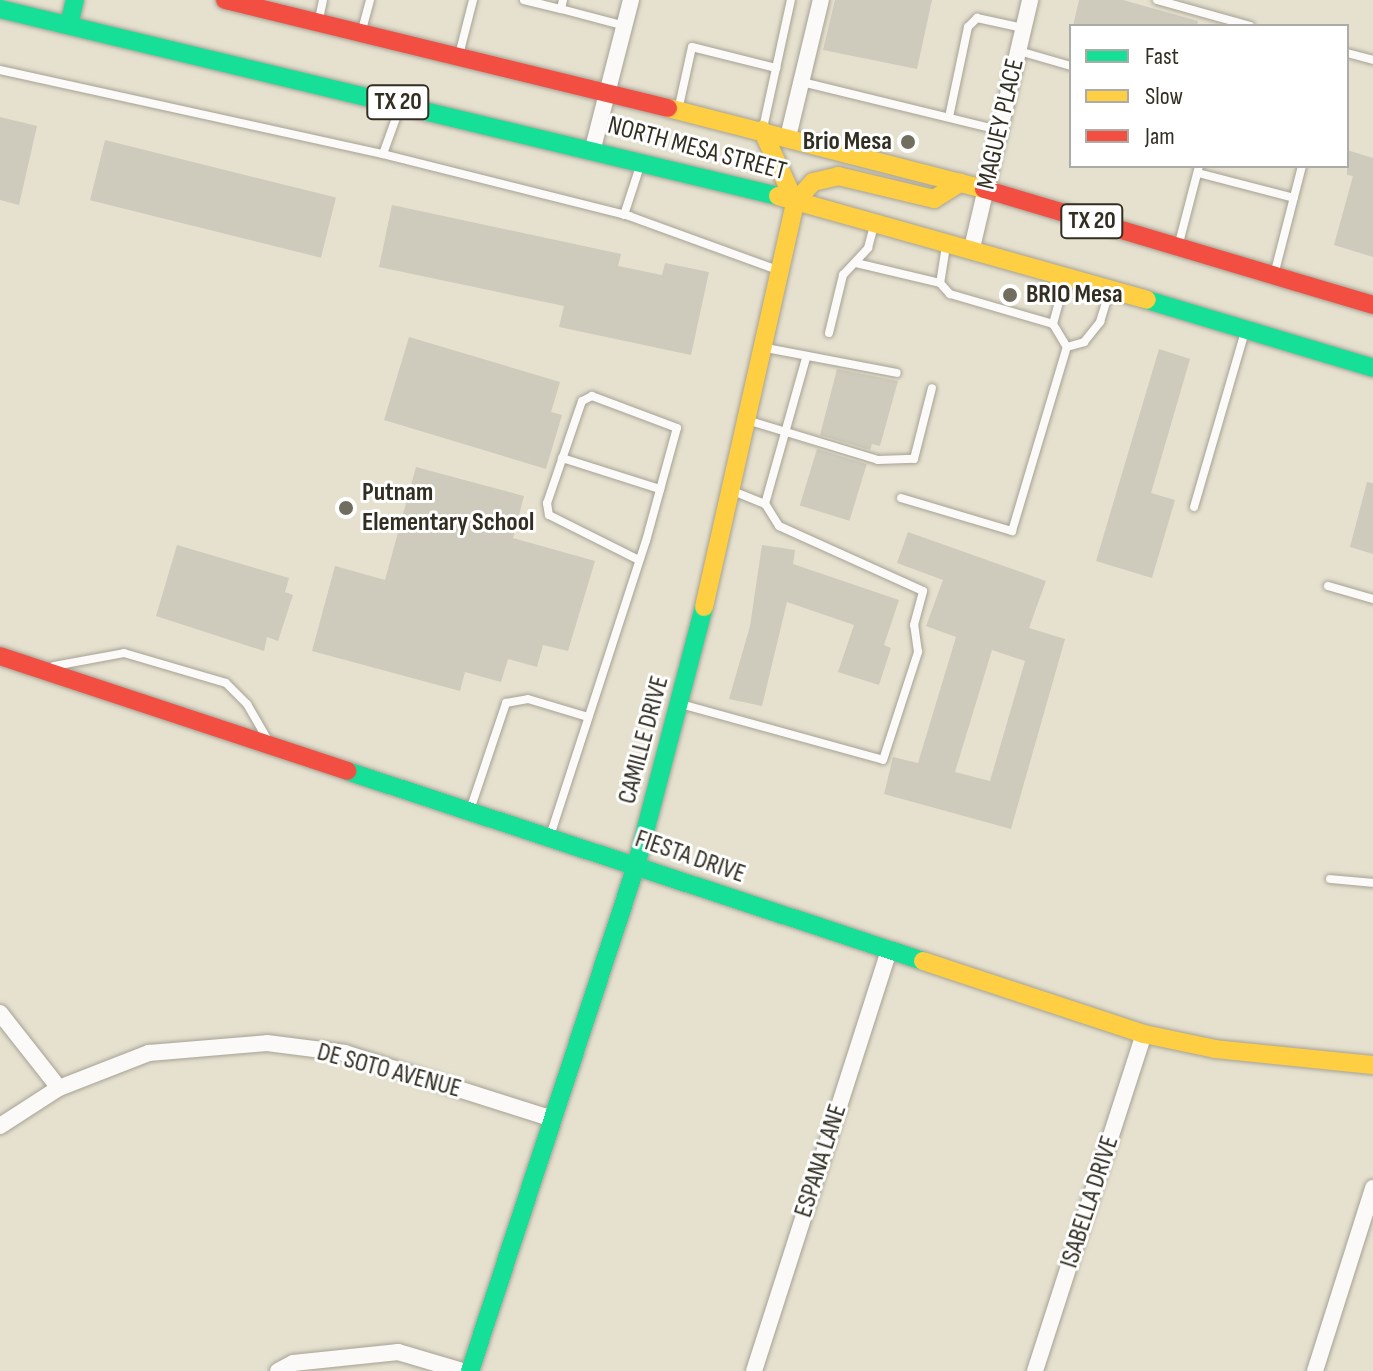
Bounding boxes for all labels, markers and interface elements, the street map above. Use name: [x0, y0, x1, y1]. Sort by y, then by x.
legend: [1069, 24, 1349, 168]
text: Fast: [1145, 42, 1179, 71]
street label: MAGUEY PLACE: [971, 56, 1031, 192]
road number: TX 20: [366, 82, 430, 122]
text: Slow: [1145, 82, 1183, 111]
street label: NORTH MESA STREET: [604, 110, 790, 188]
text: Jam: [1145, 122, 1175, 151]
place label: Brio Mesa: [803, 126, 892, 158]
marker: Brio Mesa: [899, 133, 917, 151]
road number: TX 20: [1060, 201, 1124, 241]
place label: BRIO Mesa: [1026, 279, 1123, 311]
marker: BRIO Mesa: [1001, 286, 1019, 304]
place label: Putnam Elementary School: [362, 477, 534, 538]
marker: Putnam Elementary School: [337, 499, 355, 517]
street label: CAMILLE DRIVE: [612, 673, 676, 807]
street label: FIESTA DRIVE: [631, 824, 749, 890]
street label: DE SOTO AVENUE: [314, 1037, 464, 1105]
street label: ESPANA LANE: [788, 1101, 854, 1221]
street label: ISABELLA DRIVE: [1054, 1132, 1126, 1272]

